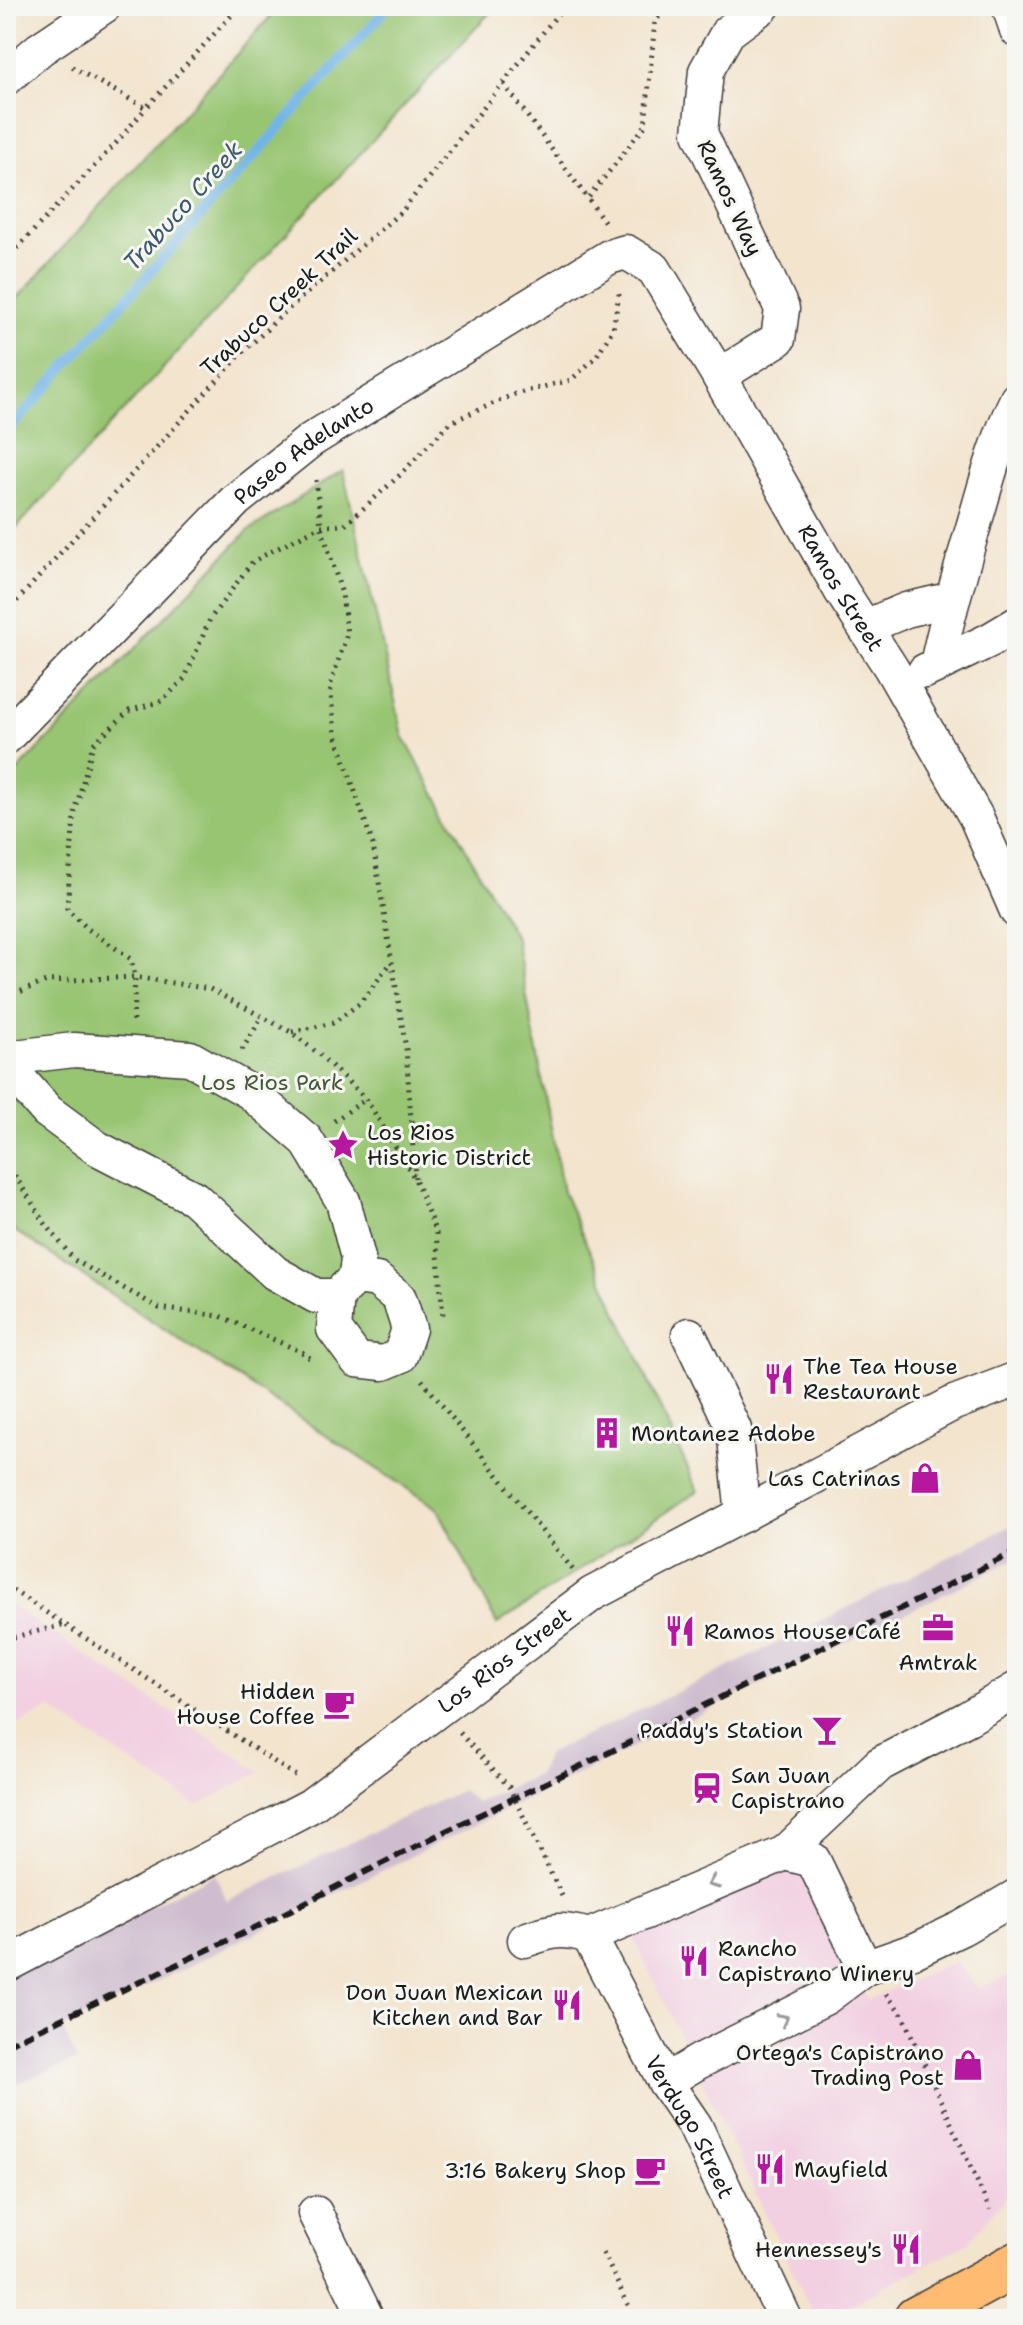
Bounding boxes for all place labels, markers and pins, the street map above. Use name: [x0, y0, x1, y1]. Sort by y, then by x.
place label: Los Rios Historic District: [367, 1118, 531, 1172]
place icon: Los Rios Historic District: [326, 1128, 360, 1162]
place label: The Tea House Restaurant: [803, 1352, 958, 1406]
restaurant icon: The Tea House Restaurant: [762, 1362, 796, 1396]
building icon: Montanez Adobe: [590, 1416, 624, 1450]
place label: Montanez Adobe: [631, 1419, 816, 1448]
shop icon: Las Catrinas: [908, 1461, 942, 1495]
place label: Las Catrinas: [768, 1464, 901, 1493]
office icon: Amtrak: [921, 1611, 955, 1645]
restaurant icon: Ramos House Café: [663, 1614, 697, 1648]
place label: Ramos House Café: [704, 1617, 901, 1646]
place label: Amtrak: [898, 1648, 978, 1677]
place label: Hidden House Coffee: [177, 1677, 315, 1731]
cafe icon: Hidden House Coffee: [322, 1687, 356, 1721]
bar icon: Paddy's Station: [810, 1713, 844, 1747]
place label: Paddy's Station: [640, 1716, 803, 1745]
place label: San Juan Capistrano: [731, 1761, 845, 1815]
station icon: San Juan Capistrano: [690, 1771, 724, 1805]
place label: Rancho Capistrano Winery: [718, 1934, 914, 1988]
restaurant icon: Rancho Capistrano Winery: [677, 1944, 711, 1978]
place label: Don Juan Mexican Kitchen and Bar: [346, 1978, 543, 2032]
restaurant icon: Don Juan Mexican Kitchen and Bar: [550, 1988, 584, 2022]
place label: Ortega's Capistrano Trading Post: [736, 2038, 944, 2092]
shop icon: Ortega's Capistrano Trading Post: [951, 2048, 985, 2082]
restaurant icon: Mayfield: [753, 2152, 787, 2186]
cafe icon: 3:16 Bakery Shop: [633, 2153, 667, 2187]
place label: Mayfield: [794, 2155, 888, 2184]
place label: 3:16 Bakery Shop: [444, 2156, 626, 2185]
restaurant icon: Hennessey's: [889, 2232, 923, 2266]
place label: Hennessey's: [755, 2235, 882, 2264]

